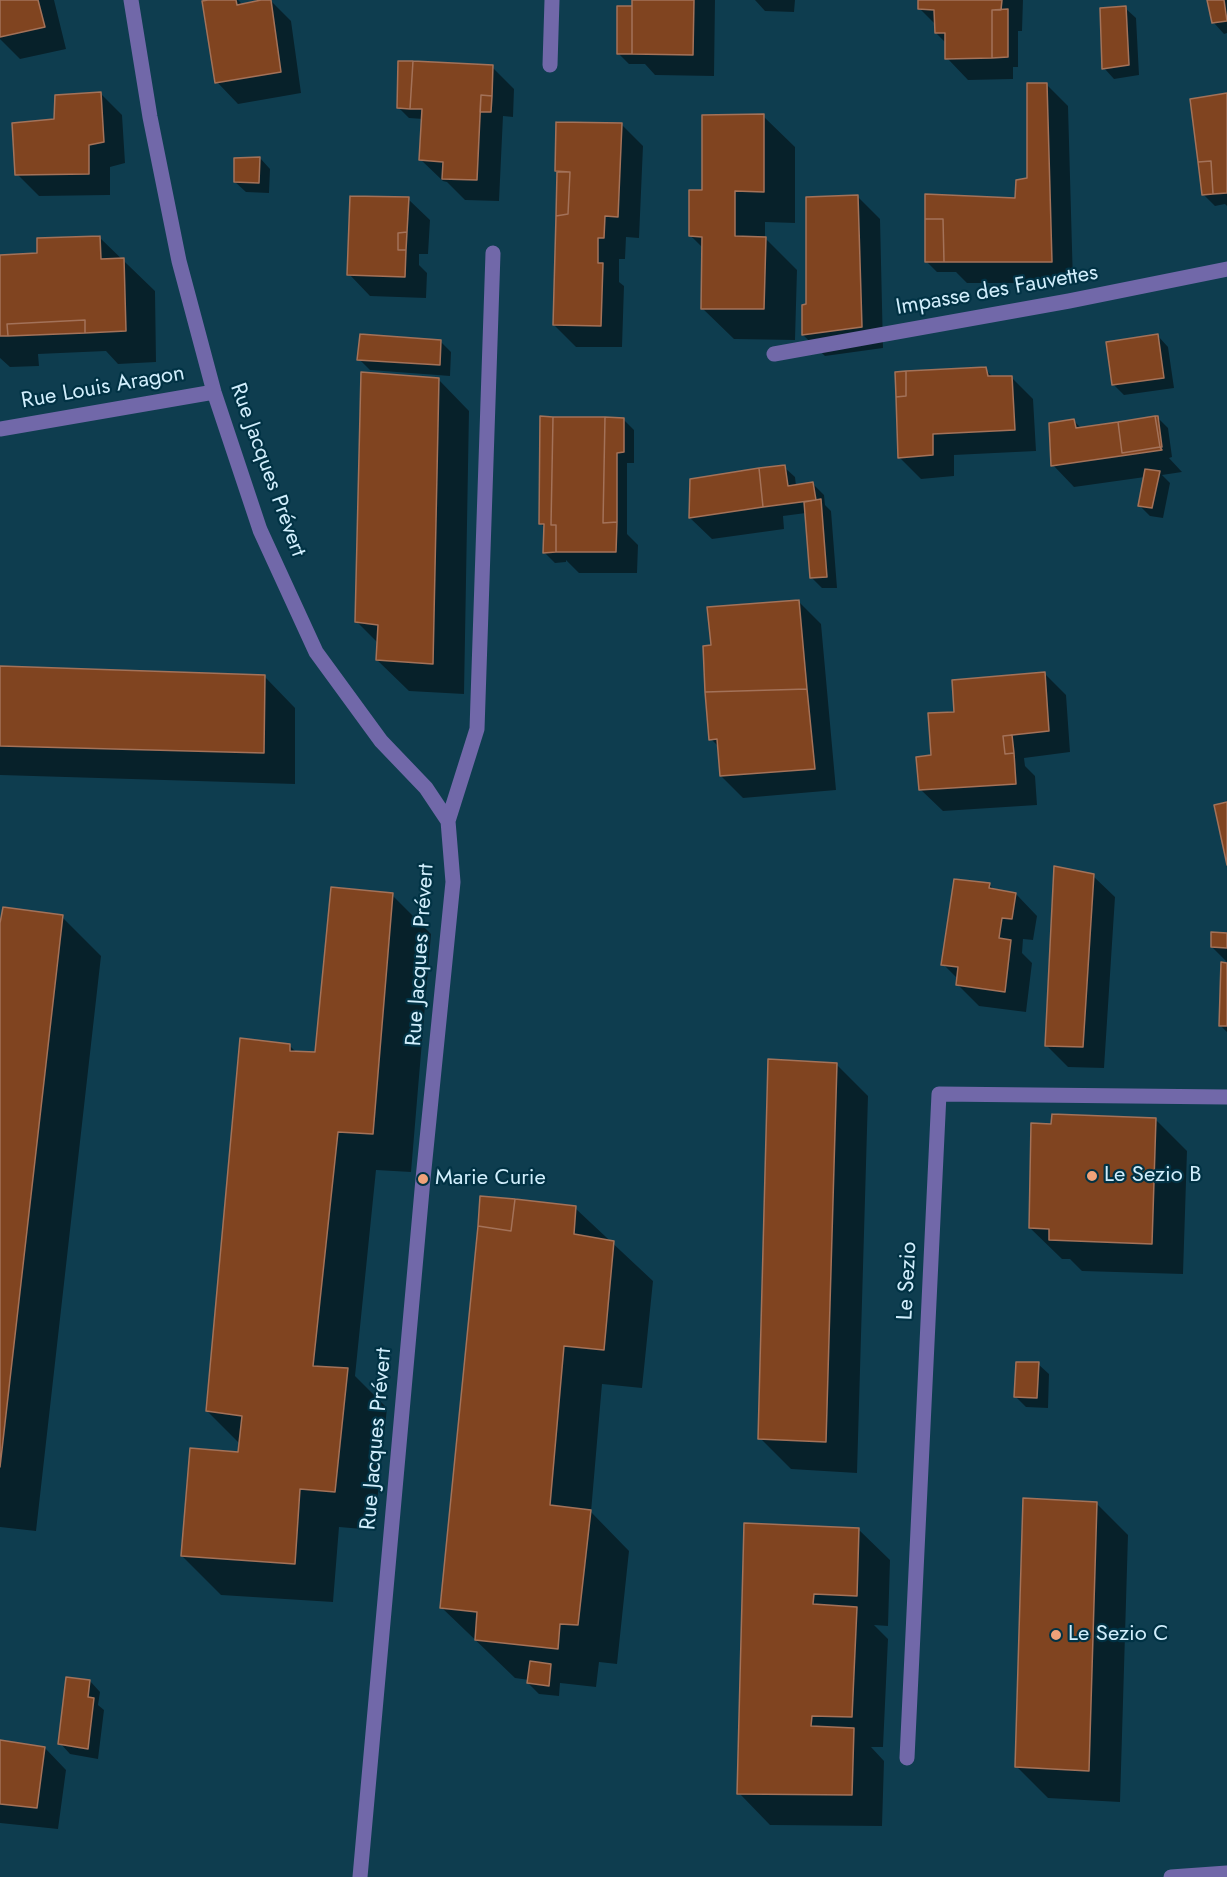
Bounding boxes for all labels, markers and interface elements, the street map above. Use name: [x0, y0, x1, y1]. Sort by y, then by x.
street label: Impasse des Fauvettes: [894, 260, 1100, 322]
street label: Rue Louis Aragon: [19, 361, 187, 415]
street label: Rue Jacques Prévert: [223, 380, 311, 560]
street label: Rue Jacques Prévert: [401, 863, 441, 1047]
place label: Le Sezio B: [1104, 1163, 1202, 1189]
place label: Marie Curie: [435, 1166, 546, 1192]
marker: Le Sezio B: [1085, 1169, 1099, 1183]
marker: Marie Curie: [416, 1172, 430, 1186]
street label: Le Sezio: [893, 1241, 923, 1321]
street label: Rue Jacques Prévert: [356, 1347, 398, 1531]
place label: Le Sezio C: [1068, 1622, 1168, 1648]
marker: Le Sezio C: [1049, 1628, 1063, 1642]

